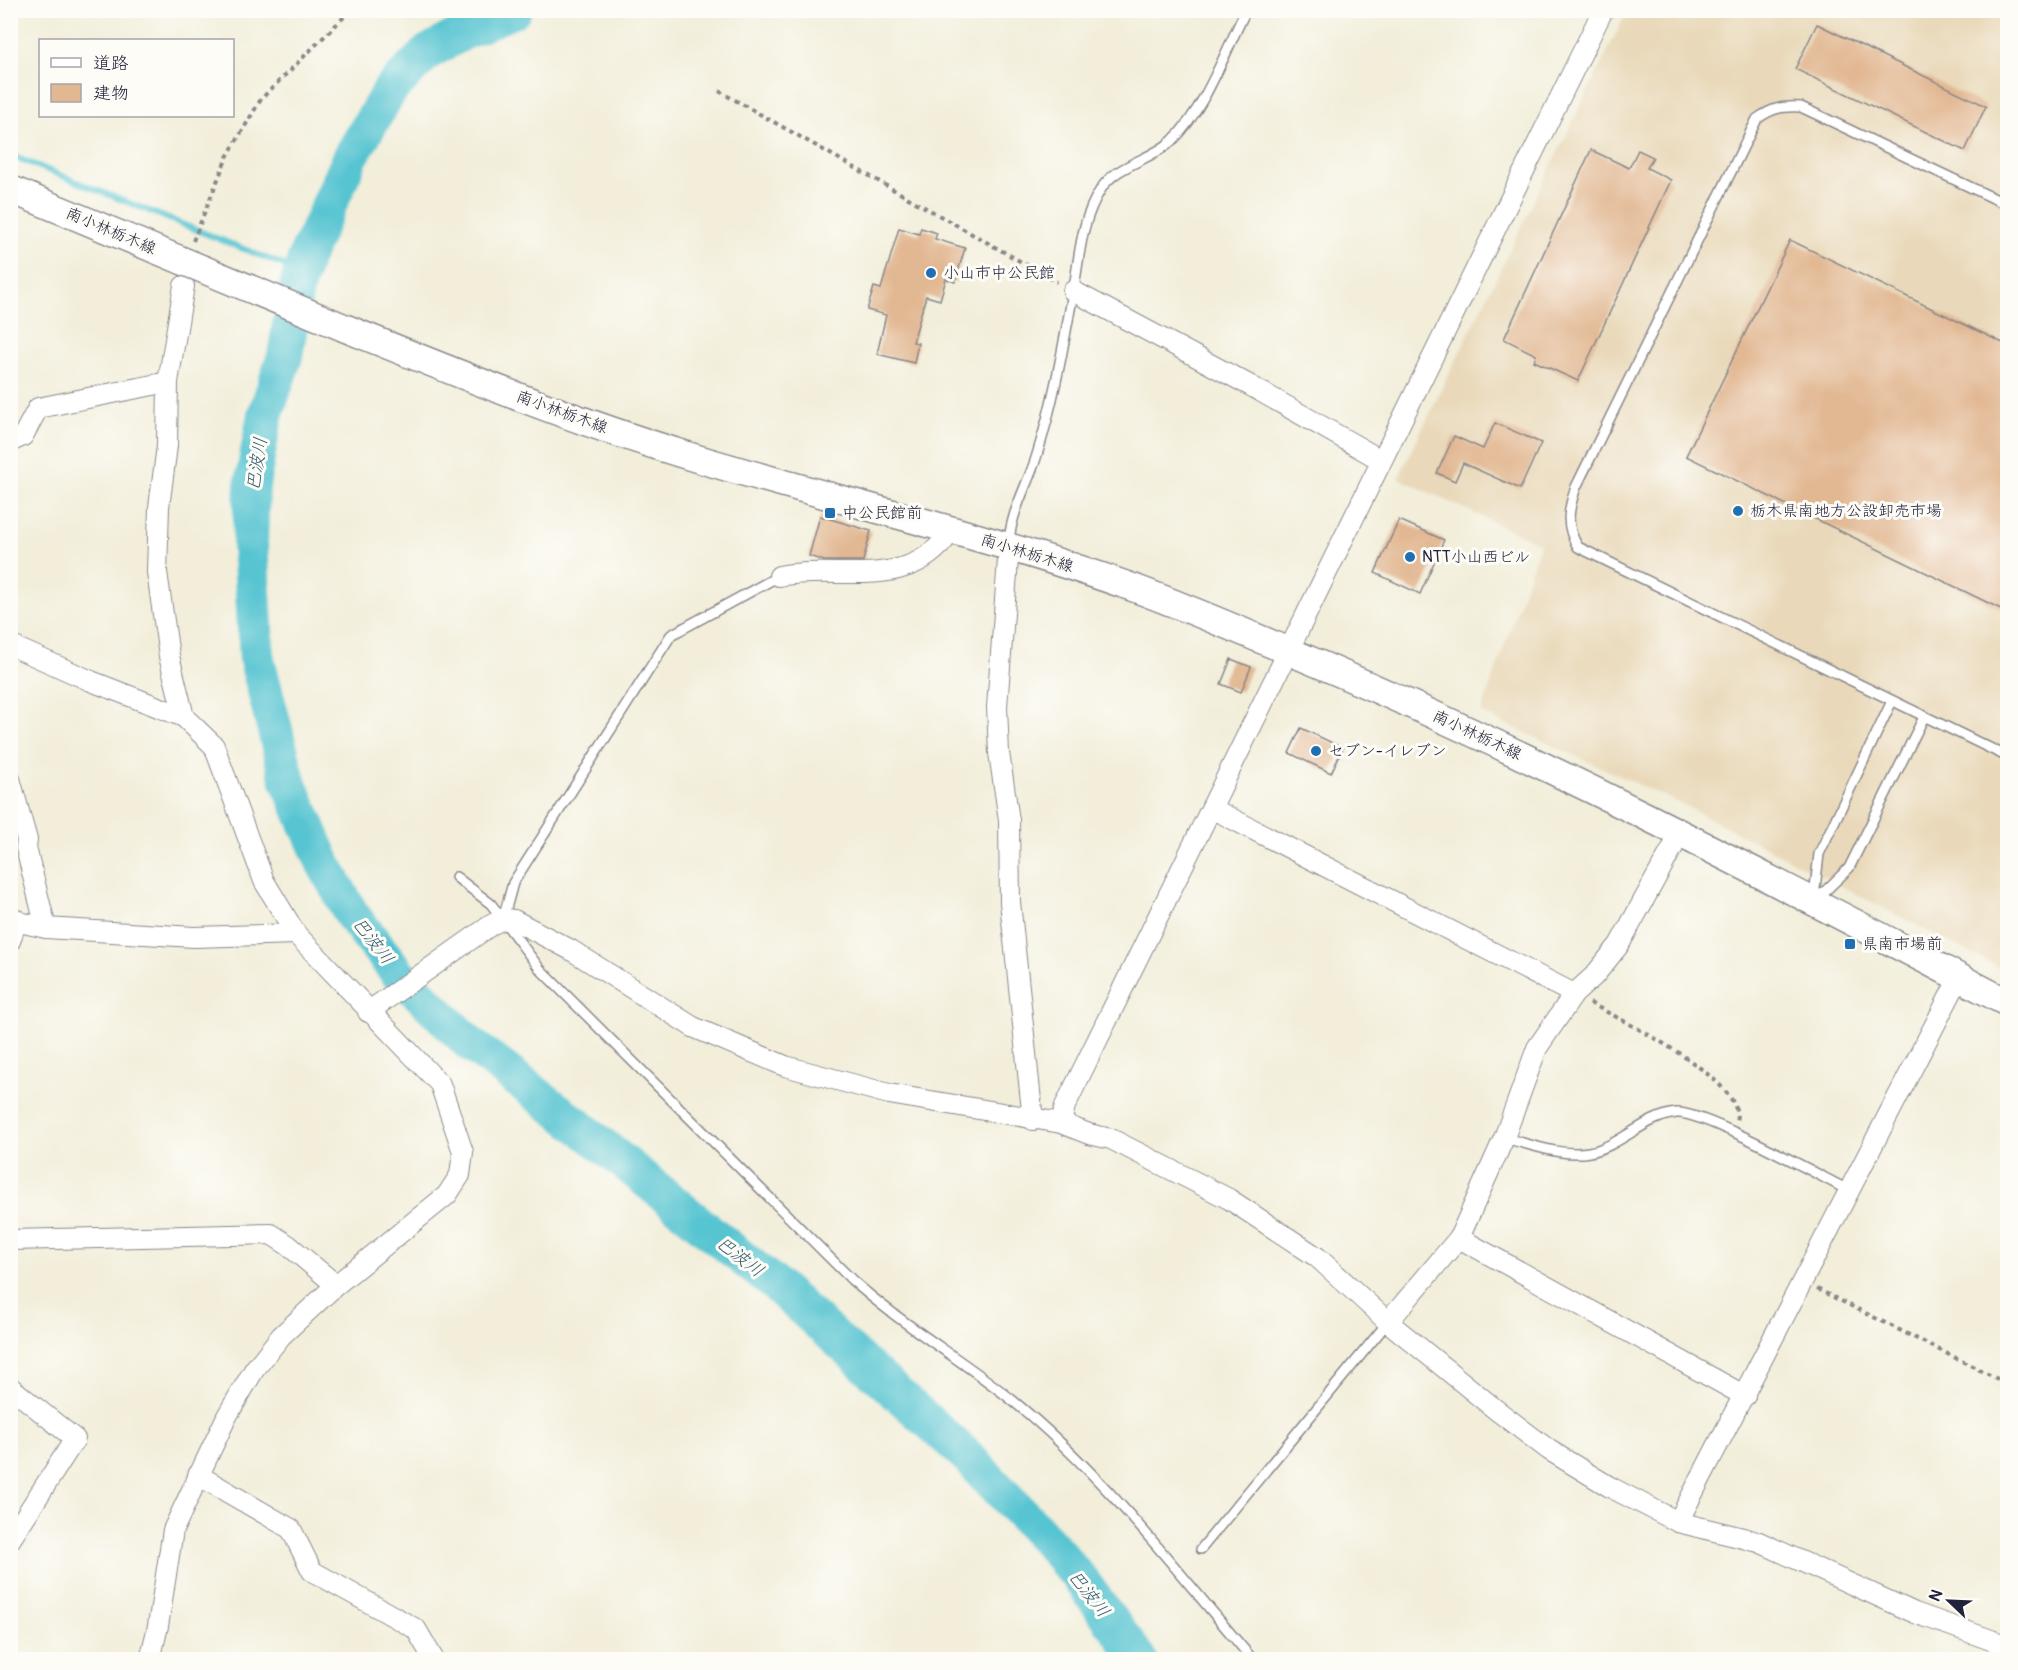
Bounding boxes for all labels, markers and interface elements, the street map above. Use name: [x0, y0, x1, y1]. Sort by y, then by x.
legend: [39, 39, 234, 117]
text: 道路: [93, 52, 129, 75]
text: 建物: [93, 82, 129, 105]
street label: 南小林栃木線: [63, 203, 159, 259]
place label: 小山市中公民館: [943, 263, 1055, 283]
marker: 小山市中公民館: [924, 266, 938, 280]
street label: 南小林栃木線: [513, 386, 611, 438]
water label: 巴波川: [241, 436, 273, 492]
place label: 栃木県南地方公設卸売市場: [1750, 501, 1942, 521]
place label: 中公民館前: [842, 503, 922, 523]
marker: 栃木県南地方公設卸売市場: [1731, 504, 1745, 518]
marker: 中公民館前: [823, 506, 837, 520]
street label: 南小林栃木線: [978, 529, 1076, 577]
place label: NTT小山西ビル: [1422, 547, 1530, 567]
marker: NTT小山西ビル: [1403, 550, 1417, 564]
street label: 南小林栃木線: [1429, 706, 1525, 764]
place label: セブン-イレブン: [1328, 741, 1447, 761]
marker: セブン-イレブン: [1309, 744, 1323, 758]
water label: 巴波川: [347, 913, 399, 969]
place label: 県南市場前: [1862, 934, 1942, 954]
marker: 県南市場前: [1843, 937, 1857, 951]
water label: 巴波川: [712, 1231, 768, 1283]
water label: 巴波川: [1063, 1566, 1115, 1622]
north arrow: [1919, 1571, 1979, 1631]
text: N: [1925, 1586, 1948, 1604]

